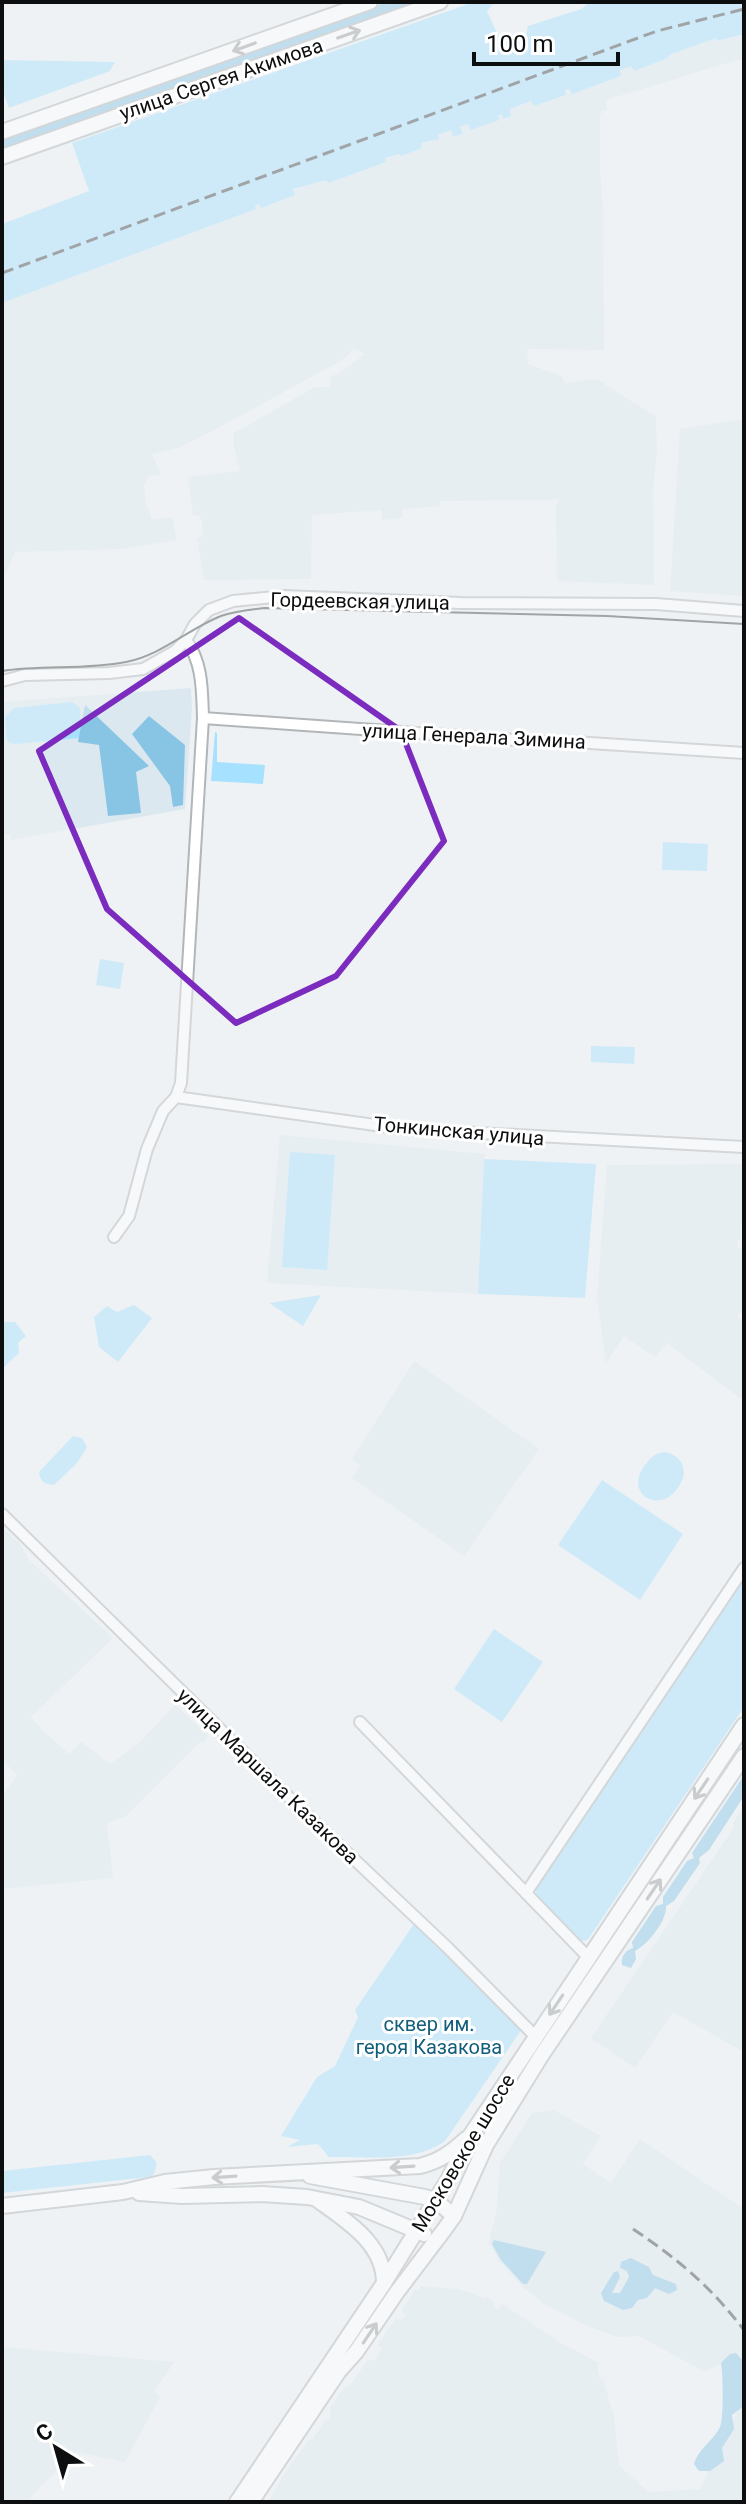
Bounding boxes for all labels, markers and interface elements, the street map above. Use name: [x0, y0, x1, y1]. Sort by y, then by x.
scale bar: [474, 16, 618, 66]
one-way arrow: [336, 26, 361, 41]
text: 100 m: [486, 30, 553, 58]
street label: улица Сергея Акимова: [116, 33, 326, 125]
one-way arrow: [232, 40, 257, 55]
street label: Гордеевская улица: [270, 587, 450, 615]
street label: улица Генерала Зимина: [362, 718, 586, 754]
street label: Тонкинская улица: [373, 1112, 545, 1150]
street label: улица Маршала Казакова: [172, 1683, 364, 1869]
one-way arrow: [692, 1778, 709, 1800]
one-way arrow: [646, 1879, 662, 1901]
one-way arrow: [547, 1994, 564, 2016]
park label: сквер им. героя Казакова: [356, 2012, 502, 2059]
street label: Московское шоссе: [406, 2070, 520, 2236]
one-way arrow: [389, 2160, 416, 2175]
one-way arrow: [211, 2170, 238, 2185]
one-way arrow: [361, 2322, 378, 2344]
north arrow: [16, 2408, 96, 2488]
text: С: [31, 2418, 58, 2447]

